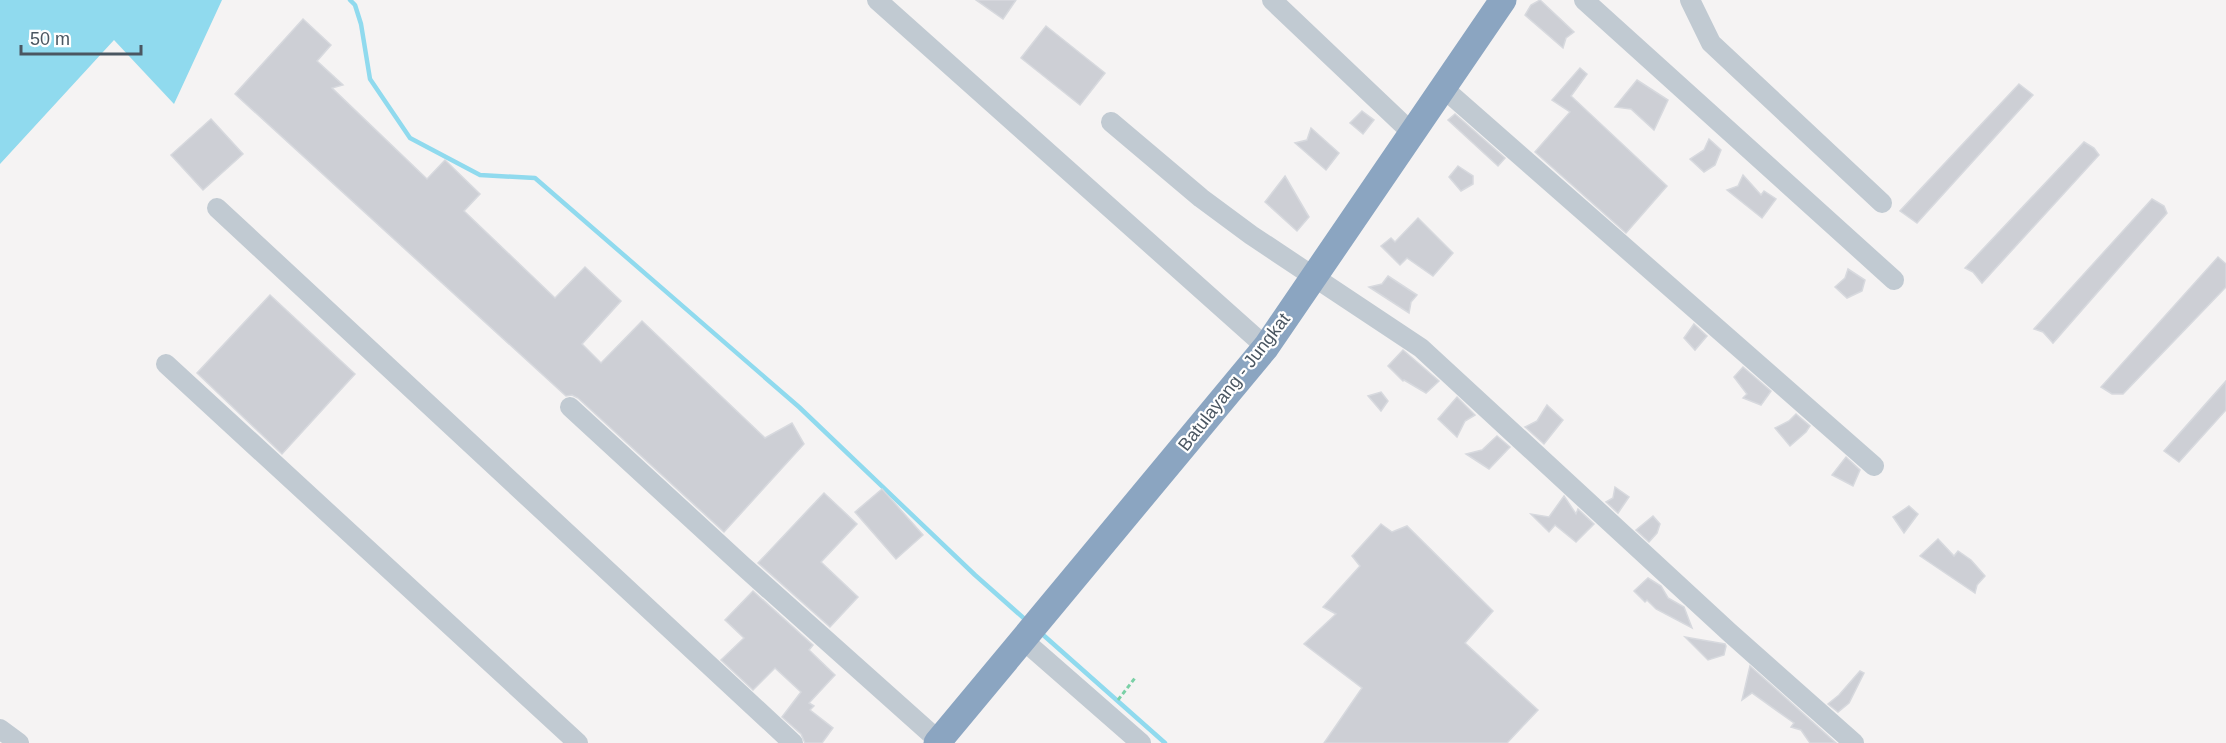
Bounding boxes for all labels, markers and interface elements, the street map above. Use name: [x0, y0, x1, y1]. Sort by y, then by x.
scale bar: [21, 18, 141, 56]
text: 50 m: [30, 29, 70, 49]
street label: Batulayang - Jungkat: [1174, 309, 1294, 455]

